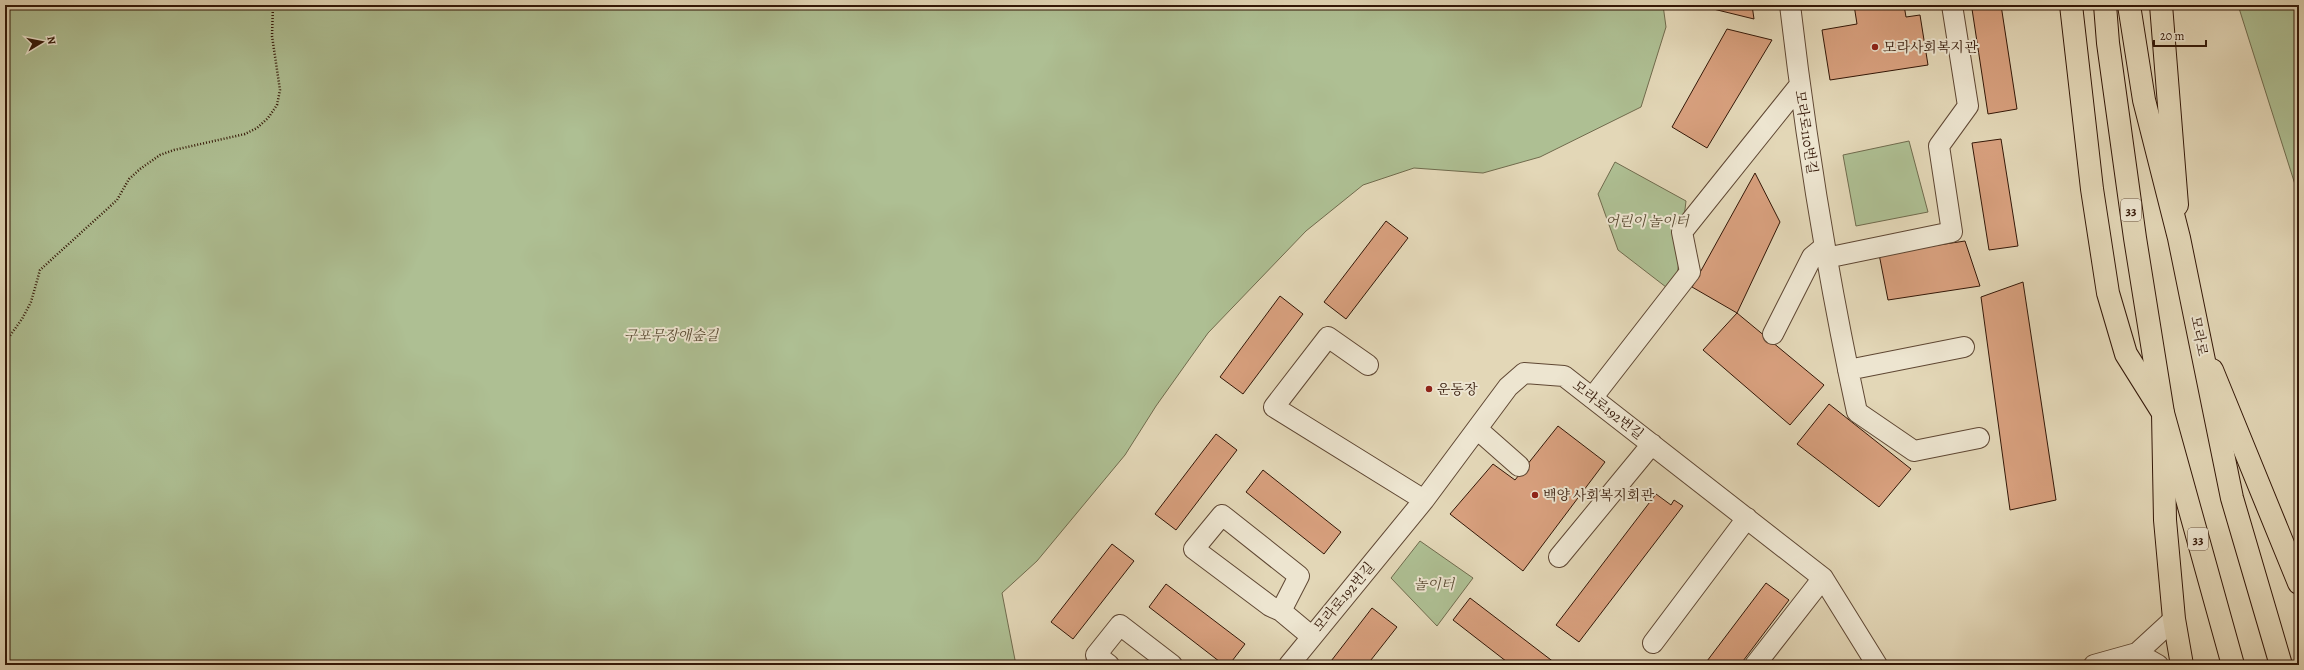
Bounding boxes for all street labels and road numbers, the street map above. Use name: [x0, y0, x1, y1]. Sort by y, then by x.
street label: 모라로110번길: [1790, 89, 1822, 175]
road number: 33: [2121, 199, 2141, 221]
street label: 모라로: [2186, 314, 2212, 358]
street label: 모라로192번길: [1568, 376, 1648, 444]
road number: 33: [2188, 528, 2208, 550]
street label: 모라로192번길: [1309, 558, 1379, 636]

